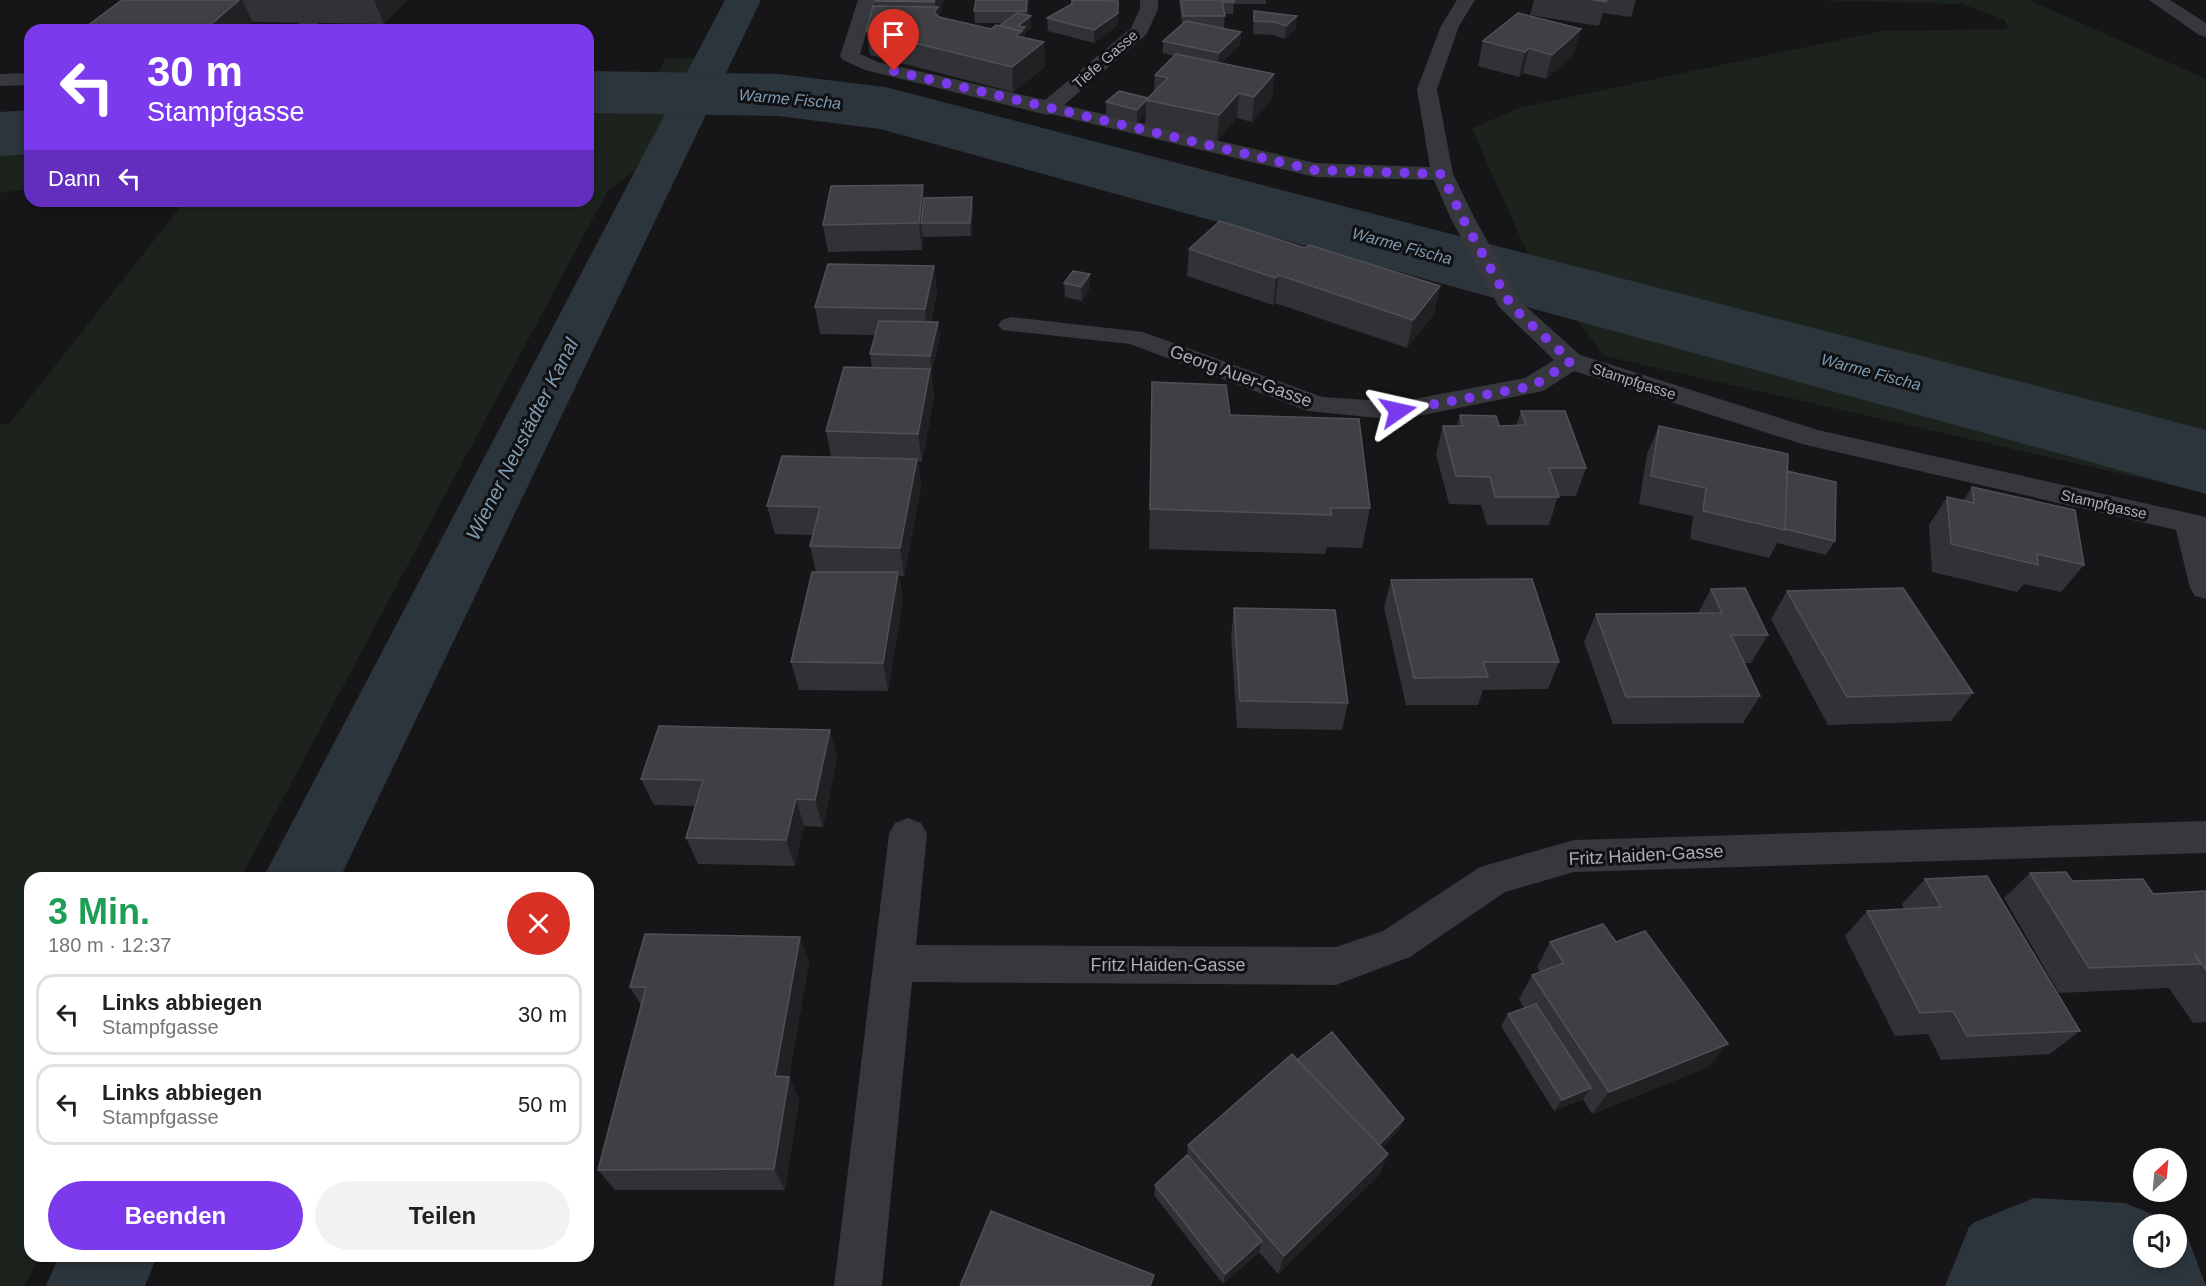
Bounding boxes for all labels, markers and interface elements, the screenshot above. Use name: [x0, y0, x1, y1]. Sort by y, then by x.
pin: [868, 9, 919, 71]
icon: arrive: [877, 18, 910, 51]
street label: Tiefe Gasse: [1069, 26, 1141, 92]
icon: left: [48, 48, 126, 126]
text: 30 m: [147, 48, 243, 95]
water label: Warme Fischa: [738, 86, 842, 112]
text: Stampfgasse: [147, 97, 305, 127]
icon: left: [113, 162, 146, 195]
text: Dann: [48, 166, 101, 191]
water label: Warme Fischa: [1350, 224, 1454, 268]
water label: Wiener Neustädter Kanal: [462, 334, 583, 543]
street label: Georg Auer-Gasse: [1167, 341, 1315, 411]
water label: Warme Fischa: [1819, 350, 1923, 394]
street label: Stampfgasse: [1590, 359, 1678, 403]
position arrow: [1366, 379, 1430, 443]
street label: Stampfgasse: [2059, 486, 2149, 522]
street label: Fritz Haiden-Gasse: [1568, 841, 1724, 869]
text: 3 Min.: [48, 891, 150, 932]
button: close: [507, 892, 570, 955]
text: 180 m · 12:37: [48, 934, 171, 956]
street label: Fritz Haiden-Gasse: [1090, 955, 1246, 975]
text: Links abbiegen: [102, 990, 262, 1015]
icon: left: [51, 998, 84, 1031]
text: 30 m: [518, 1002, 567, 1027]
text: Stampfgasse: [102, 1016, 219, 1038]
text: Links abbiegen: [102, 1080, 262, 1105]
icon: left: [51, 1088, 84, 1121]
text: 50 m: [518, 1092, 567, 1117]
text: Stampfgasse: [102, 1106, 219, 1128]
north arrow: [2133, 1148, 2187, 1202]
map controls: [2133, 1148, 2187, 1268]
button: Beenden: [48, 1181, 303, 1250]
button: Teilen: [315, 1181, 570, 1250]
button: sound: [2133, 1214, 2187, 1268]

